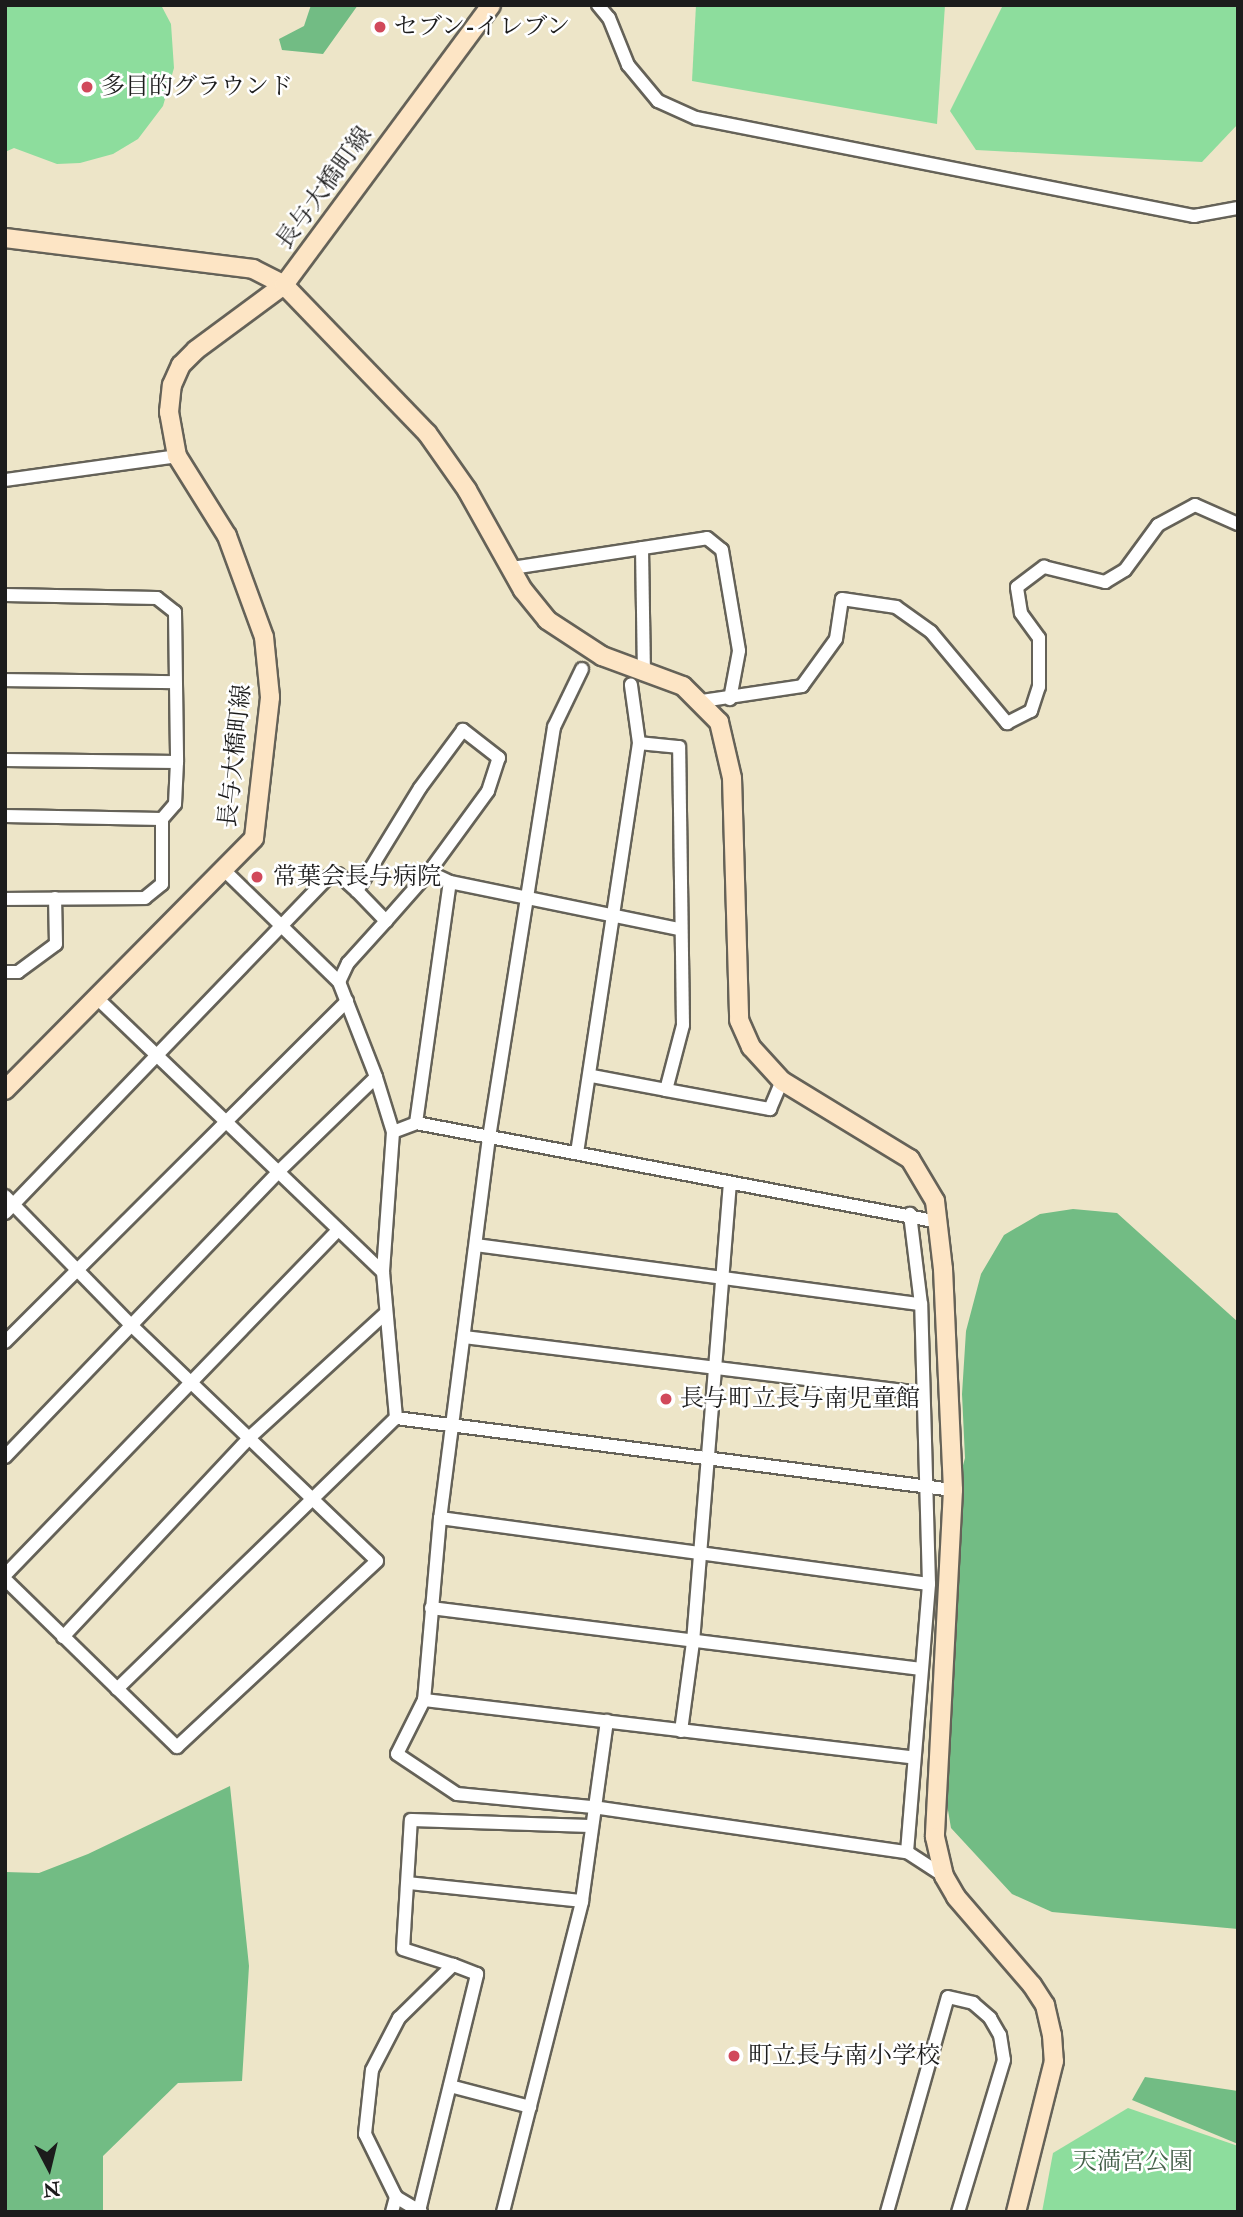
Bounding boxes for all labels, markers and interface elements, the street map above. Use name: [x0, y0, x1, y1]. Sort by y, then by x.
place label: セブン-イレブン: [394, 13, 572, 41]
marker: セブン-イレブン: [372, 19, 388, 35]
place label: 多目的グラウンド: [101, 73, 293, 101]
marker: 多目的グラウンド: [79, 79, 95, 95]
street label: 長与大橋町線: [270, 121, 378, 255]
street label: 長与大橋町線: [213, 683, 257, 829]
place label: 常葉会長与病院: [273, 863, 441, 891]
marker: 常葉会長与病院: [247, 867, 267, 887]
place label: 長与町立長与南児童館: [680, 1385, 920, 1413]
marker: 長与町立長与南児童館: [658, 1391, 674, 1407]
place label: 町立長与南小学校: [748, 2042, 940, 2070]
marker: 町立長与南小学校: [726, 2048, 742, 2064]
north arrow: [14, 2133, 84, 2203]
park label: 天満宮公園: [1073, 2148, 1193, 2176]
text: N: [42, 2176, 61, 2202]

